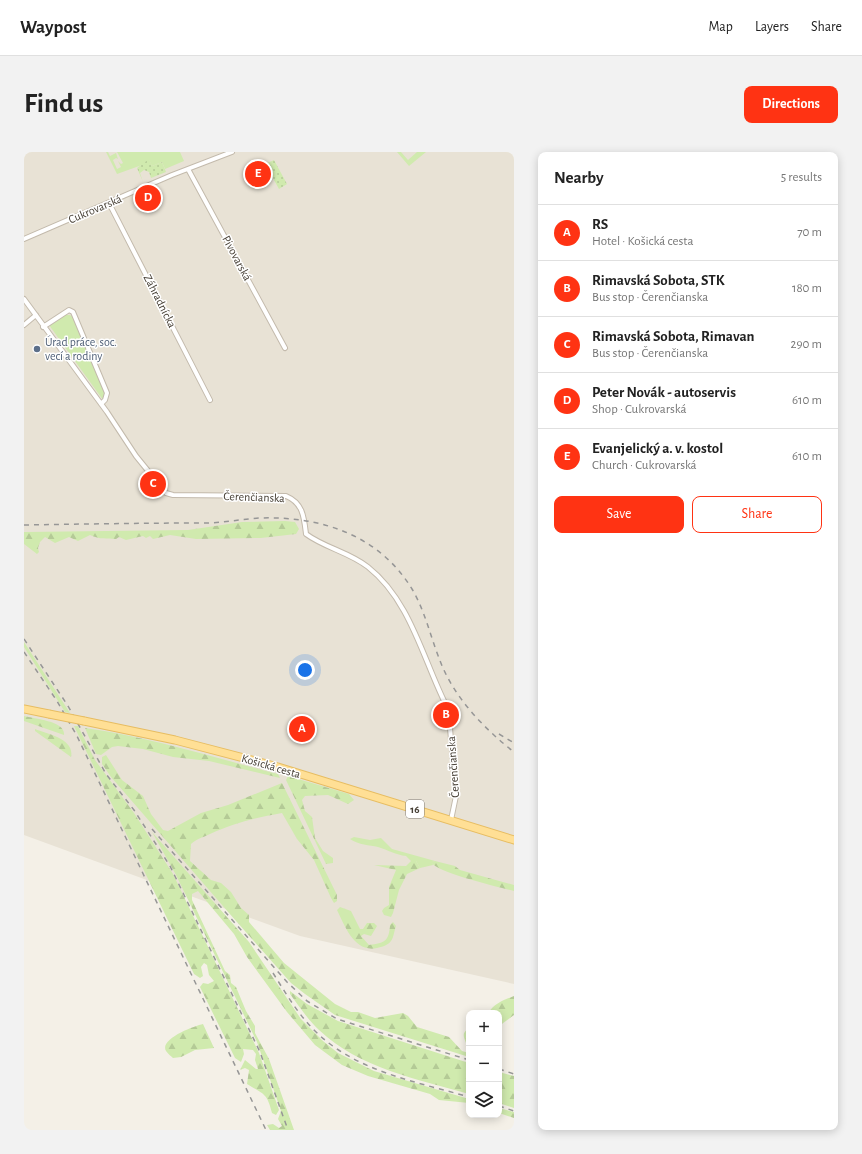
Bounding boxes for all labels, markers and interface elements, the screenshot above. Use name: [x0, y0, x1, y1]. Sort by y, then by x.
text: Waypost: [20, 18, 87, 37]
text: Map: [708, 20, 733, 34]
text: Layers: [755, 20, 789, 34]
text: Share: [811, 20, 842, 34]
button: Directions: [744, 86, 838, 123]
text: Find us: [24, 90, 103, 118]
pin: E: [245, 159, 271, 189]
text: Nearby: [554, 169, 604, 186]
text: 5 results: [781, 171, 822, 184]
pin: D: [135, 183, 161, 213]
street label: Cukrovarská: [67, 192, 124, 226]
text: RS: [592, 217, 608, 232]
text: A: [563, 226, 571, 239]
text: 70 m: [797, 226, 822, 239]
street label: Pivovarská: [220, 233, 254, 283]
text: Hotel · Košická cesta: [592, 235, 693, 248]
street label: Záhradnícka: [141, 272, 179, 330]
text: Rimavská Sobota, STK: [592, 273, 724, 288]
text: B: [563, 282, 571, 295]
text: 180 m: [792, 282, 822, 295]
text: Bus stop · Čerenčianska: [592, 291, 708, 304]
text: Rimavská Sobota, Rimavan: [592, 329, 754, 344]
place label: Úrad práce, soc. vecí a rodiny: [45, 335, 117, 363]
text: C: [564, 338, 570, 351]
text: 290 m: [791, 338, 822, 351]
marker: Úrad práce, soc. vecí a rodiny: [32, 344, 42, 354]
text: Bus stop · Čerenčianska: [592, 347, 708, 360]
text: Peter Novák - autoservis: [592, 385, 736, 400]
text: D: [563, 394, 571, 407]
text: 610 m: [792, 394, 822, 407]
text: Shop · Cukrovarská: [592, 403, 686, 416]
text: Evanjelický a. v. kostol: [592, 441, 723, 456]
text: E: [564, 450, 570, 463]
text: 610 m: [792, 450, 822, 463]
text: Church · Cukrovarská: [592, 459, 697, 472]
pin: C: [140, 469, 166, 499]
street label: Čerenčianska: [223, 489, 285, 504]
button: Save: [554, 496, 684, 533]
button: Share: [692, 496, 822, 533]
your location: [295, 660, 315, 680]
pin: B: [433, 700, 459, 730]
pin: A: [289, 714, 315, 744]
street label: Čerenčianska: [444, 735, 461, 798]
street label: Košická cesta: [240, 752, 302, 780]
road number: 16: [406, 800, 424, 818]
map controls: [466, 1010, 502, 1118]
button: +: [466, 1010, 502, 1046]
button: −: [466, 1046, 502, 1082]
button: layers: [466, 1082, 502, 1118]

